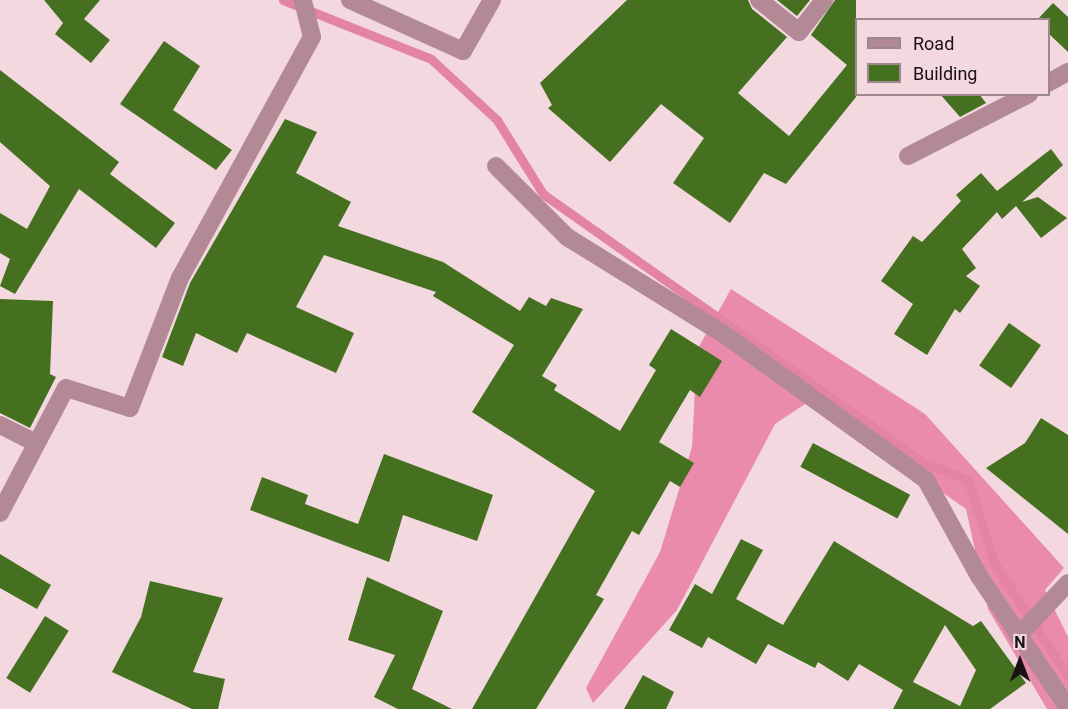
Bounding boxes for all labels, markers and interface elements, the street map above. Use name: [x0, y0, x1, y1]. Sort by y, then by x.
legend: [855, 18, 1050, 96]
text: Road: [913, 33, 954, 54]
text: Building: [913, 63, 977, 84]
north arrow: [990, 631, 1050, 691]
text: N: [1014, 633, 1026, 652]

